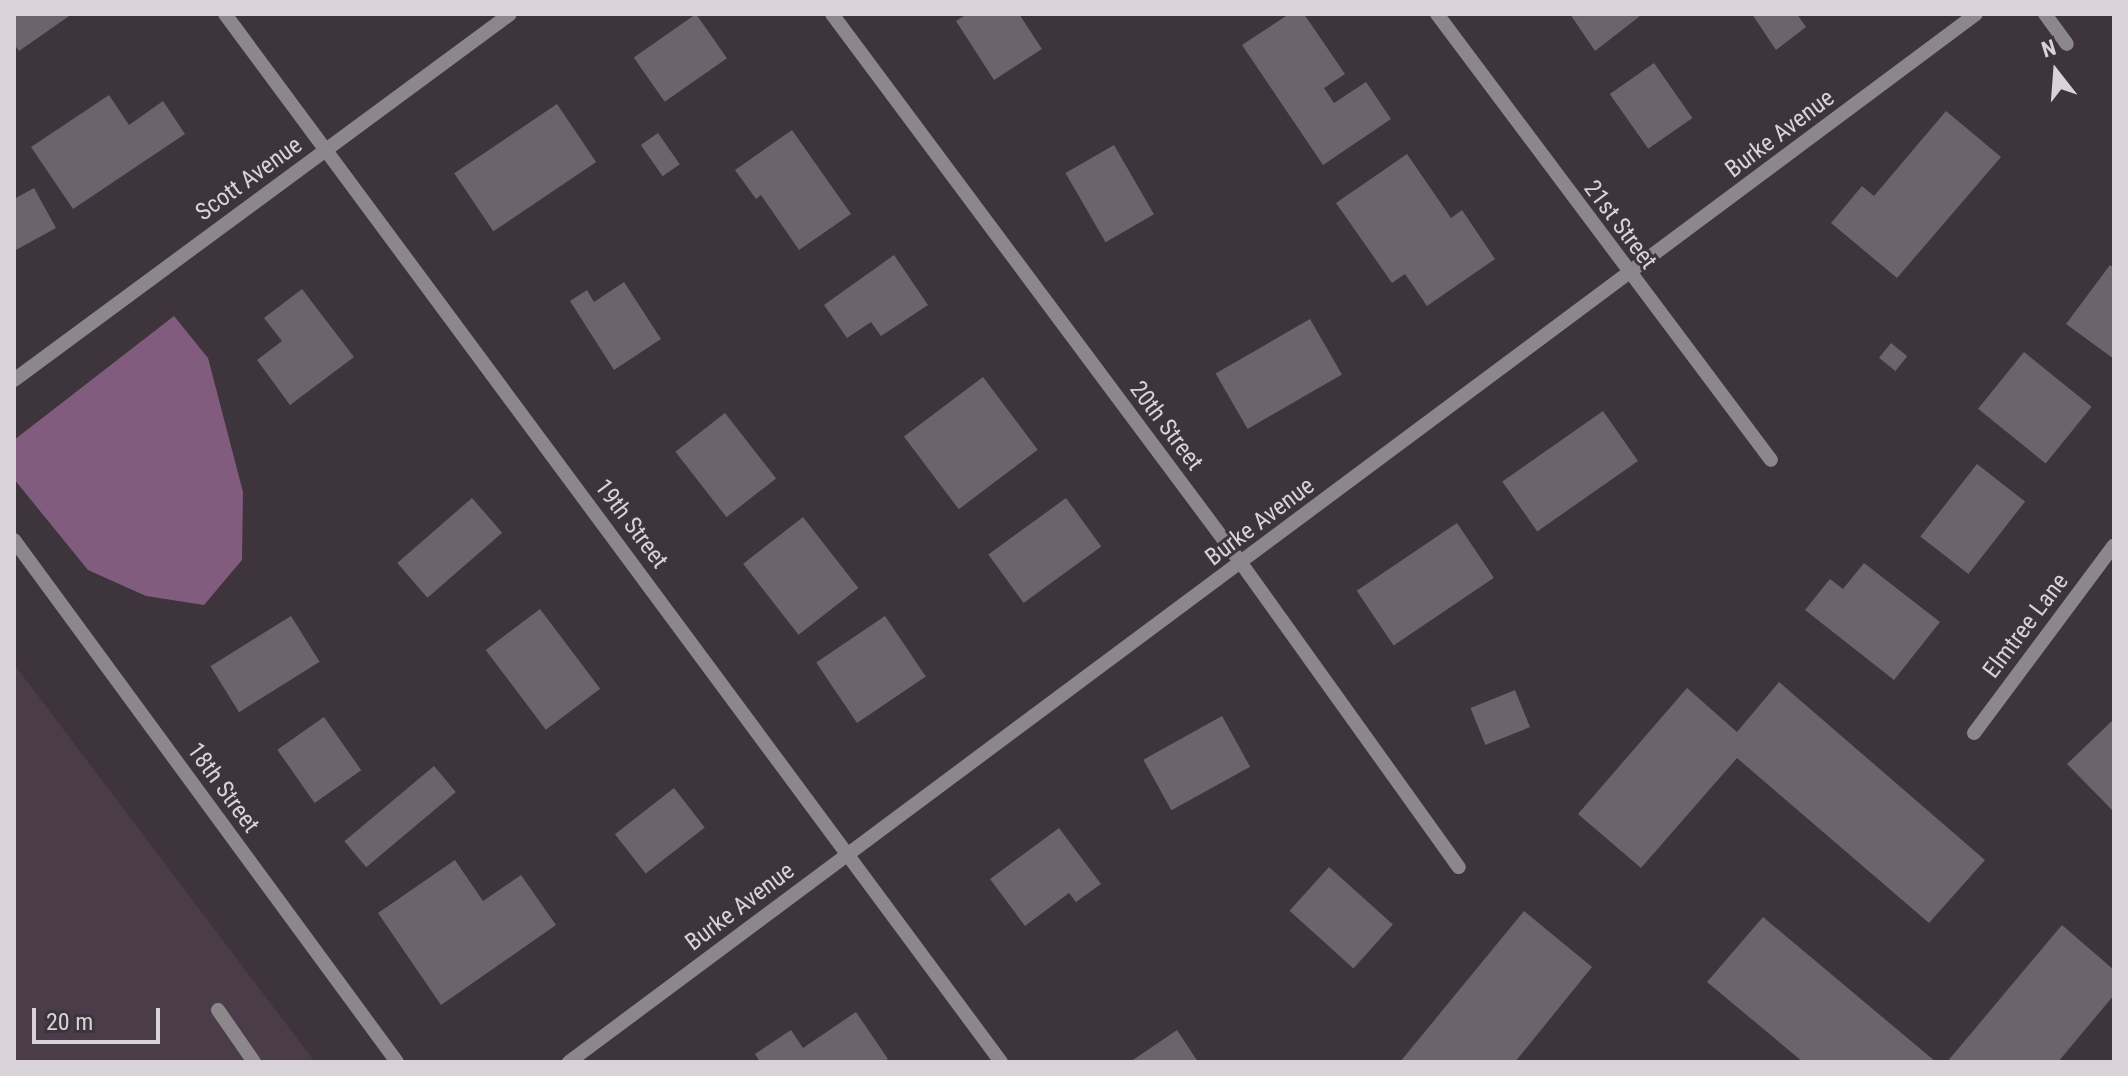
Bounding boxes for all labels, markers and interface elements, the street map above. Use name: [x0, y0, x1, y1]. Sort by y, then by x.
north arrow: [2016, 32, 2096, 112]
text: N: [2039, 35, 2059, 62]
street label: Burke Avenue: [1720, 84, 1840, 184]
street label: Scott Avenue: [190, 131, 308, 227]
street label: 21st Street: [1577, 175, 1663, 275]
street label: 20th Street: [1123, 376, 1209, 476]
street label: Burke Avenue: [1200, 472, 1320, 572]
street label: 19th Street: [588, 474, 674, 574]
street label: Elmtree Lane: [1977, 568, 2075, 684]
street label: 18th Street: [181, 737, 265, 839]
street label: Burke Avenue: [680, 857, 800, 957]
scale bar: [36, 992, 164, 1042]
text: 20 m: [46, 1008, 93, 1036]

